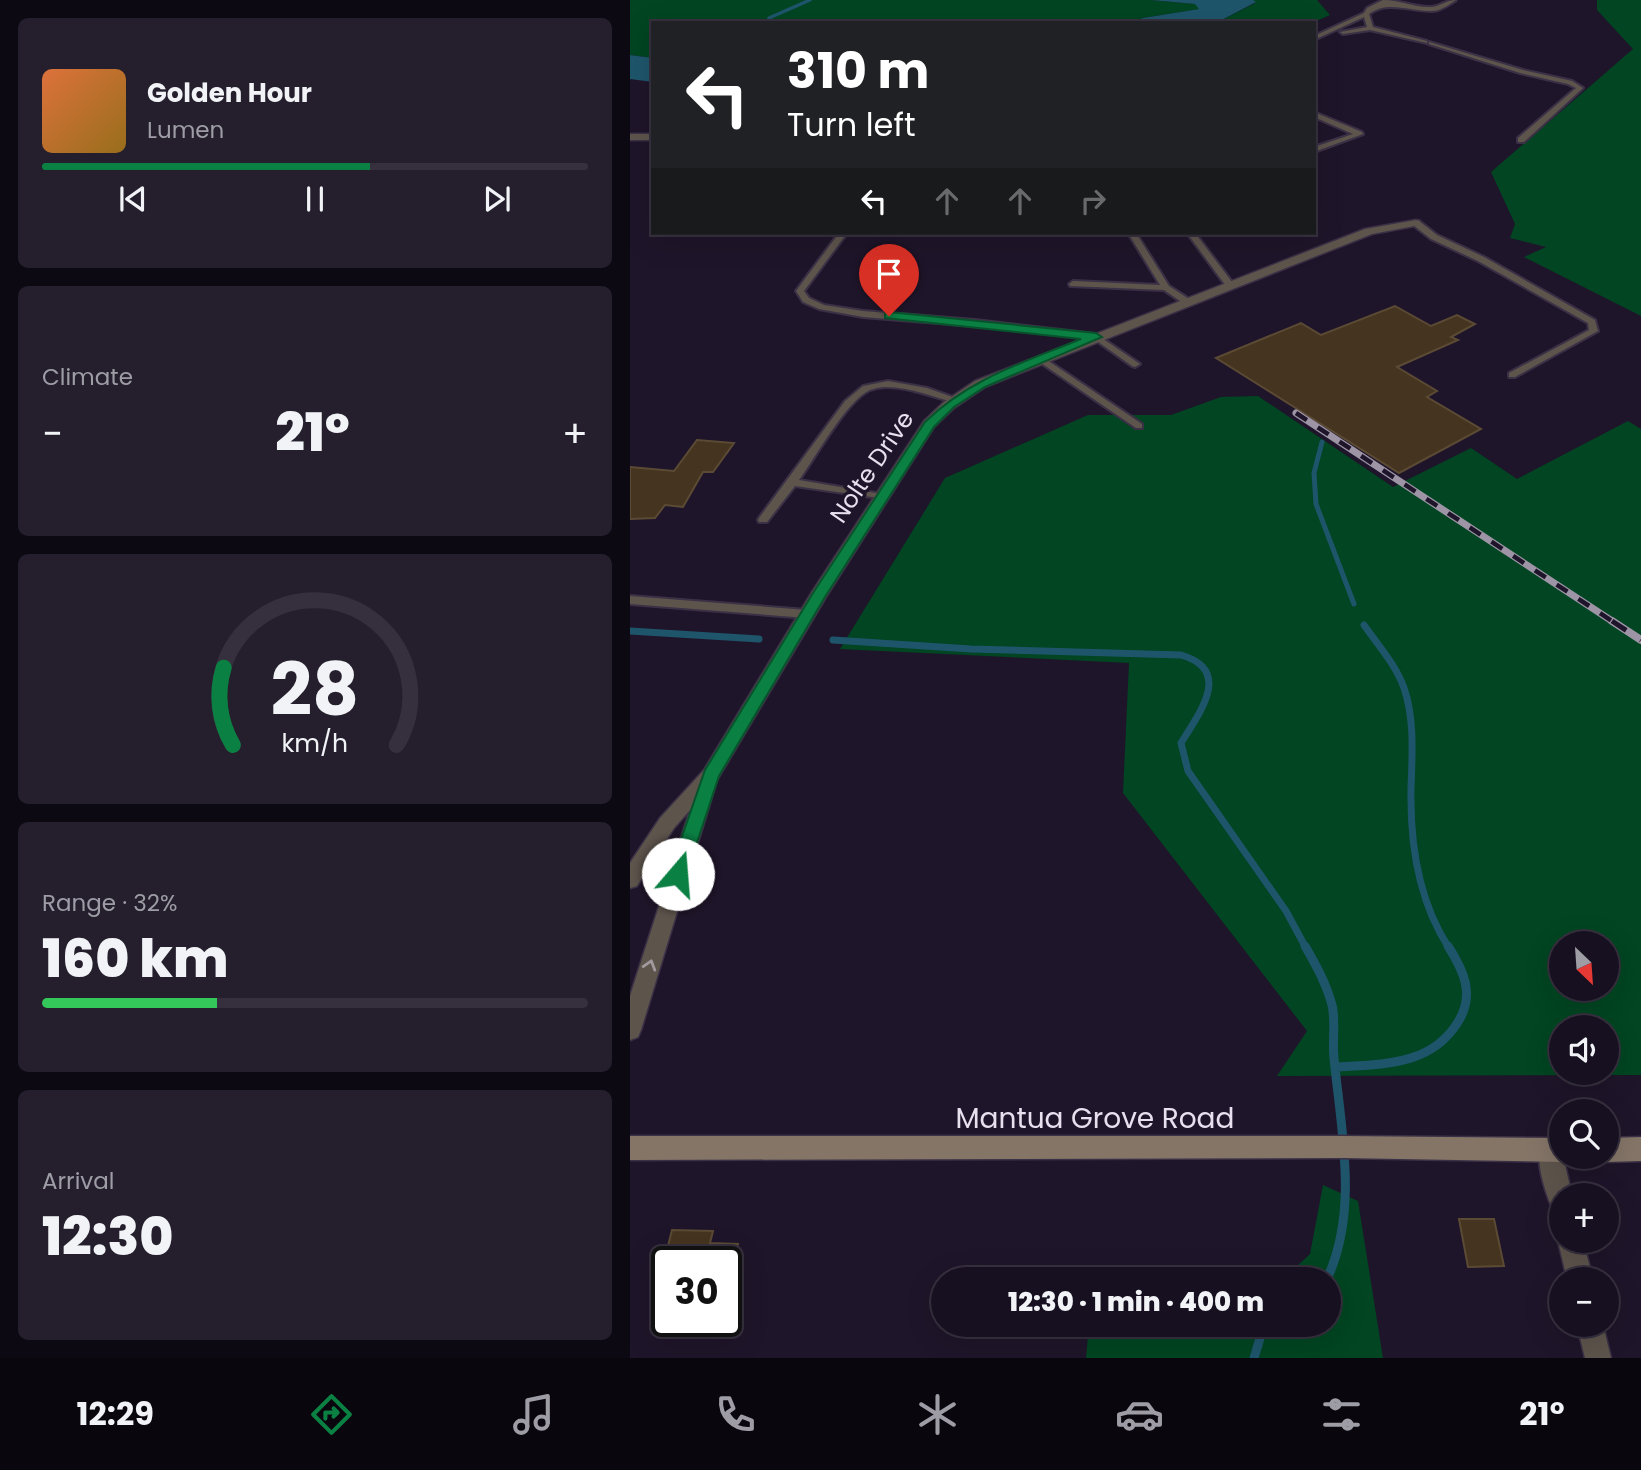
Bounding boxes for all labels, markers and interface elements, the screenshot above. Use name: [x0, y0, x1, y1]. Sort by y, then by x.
text: 310 m: [787, 37, 929, 105]
icon: left: [672, 49, 763, 140]
text: Golden Hour: [147, 75, 312, 111]
text: Turn left: [787, 102, 916, 147]
text: Lumen: [147, 114, 224, 146]
icon: previous: [114, 180, 152, 218]
icon: pause: [296, 180, 334, 218]
icon: next: [478, 180, 516, 218]
icon: left: [855, 182, 893, 220]
icon: ahead: [928, 182, 966, 220]
icon: ahead: [1001, 182, 1039, 220]
icon: right: [1074, 182, 1112, 220]
pin: [859, 244, 919, 316]
icon: arrive: [870, 255, 908, 293]
text: Climate: [42, 361, 133, 393]
text: 21°: [275, 396, 350, 469]
street label: Nolte Drive: [822, 404, 921, 529]
text: −: [42, 407, 63, 460]
text: +: [562, 407, 588, 460]
text: 28: [271, 639, 359, 740]
text: km/h: [282, 726, 348, 761]
position arrow: [641, 837, 715, 911]
text: Range · 32%: [42, 887, 177, 919]
text: 160 km: [42, 922, 228, 995]
north arrow: [1549, 931, 1619, 1001]
map controls: [1549, 931, 1619, 1337]
one-way arrow: [641, 959, 656, 971]
button: sound: [1549, 1015, 1619, 1085]
street label: Mantua Grove Road: [956, 1099, 1234, 1138]
button: search: [1549, 1099, 1619, 1169]
text: Arrival: [42, 1165, 114, 1197]
button: +: [1549, 1183, 1619, 1253]
text: 12:30: [42, 1200, 173, 1273]
speed limit sign: 30: [651, 1246, 742, 1337]
button: −: [1549, 1267, 1619, 1337]
text: 12:30 · 1 min · 400 m: [1008, 1284, 1264, 1320]
icon: directions: [307, 1390, 356, 1439]
icon: music: [509, 1390, 558, 1439]
icon: phone: [711, 1390, 760, 1439]
icon: climate: [913, 1390, 962, 1439]
icon: car: [1115, 1390, 1164, 1439]
icon: filters: [1317, 1390, 1366, 1439]
text: 12:29: [77, 1391, 154, 1436]
text: 21°: [1519, 1391, 1564, 1436]

